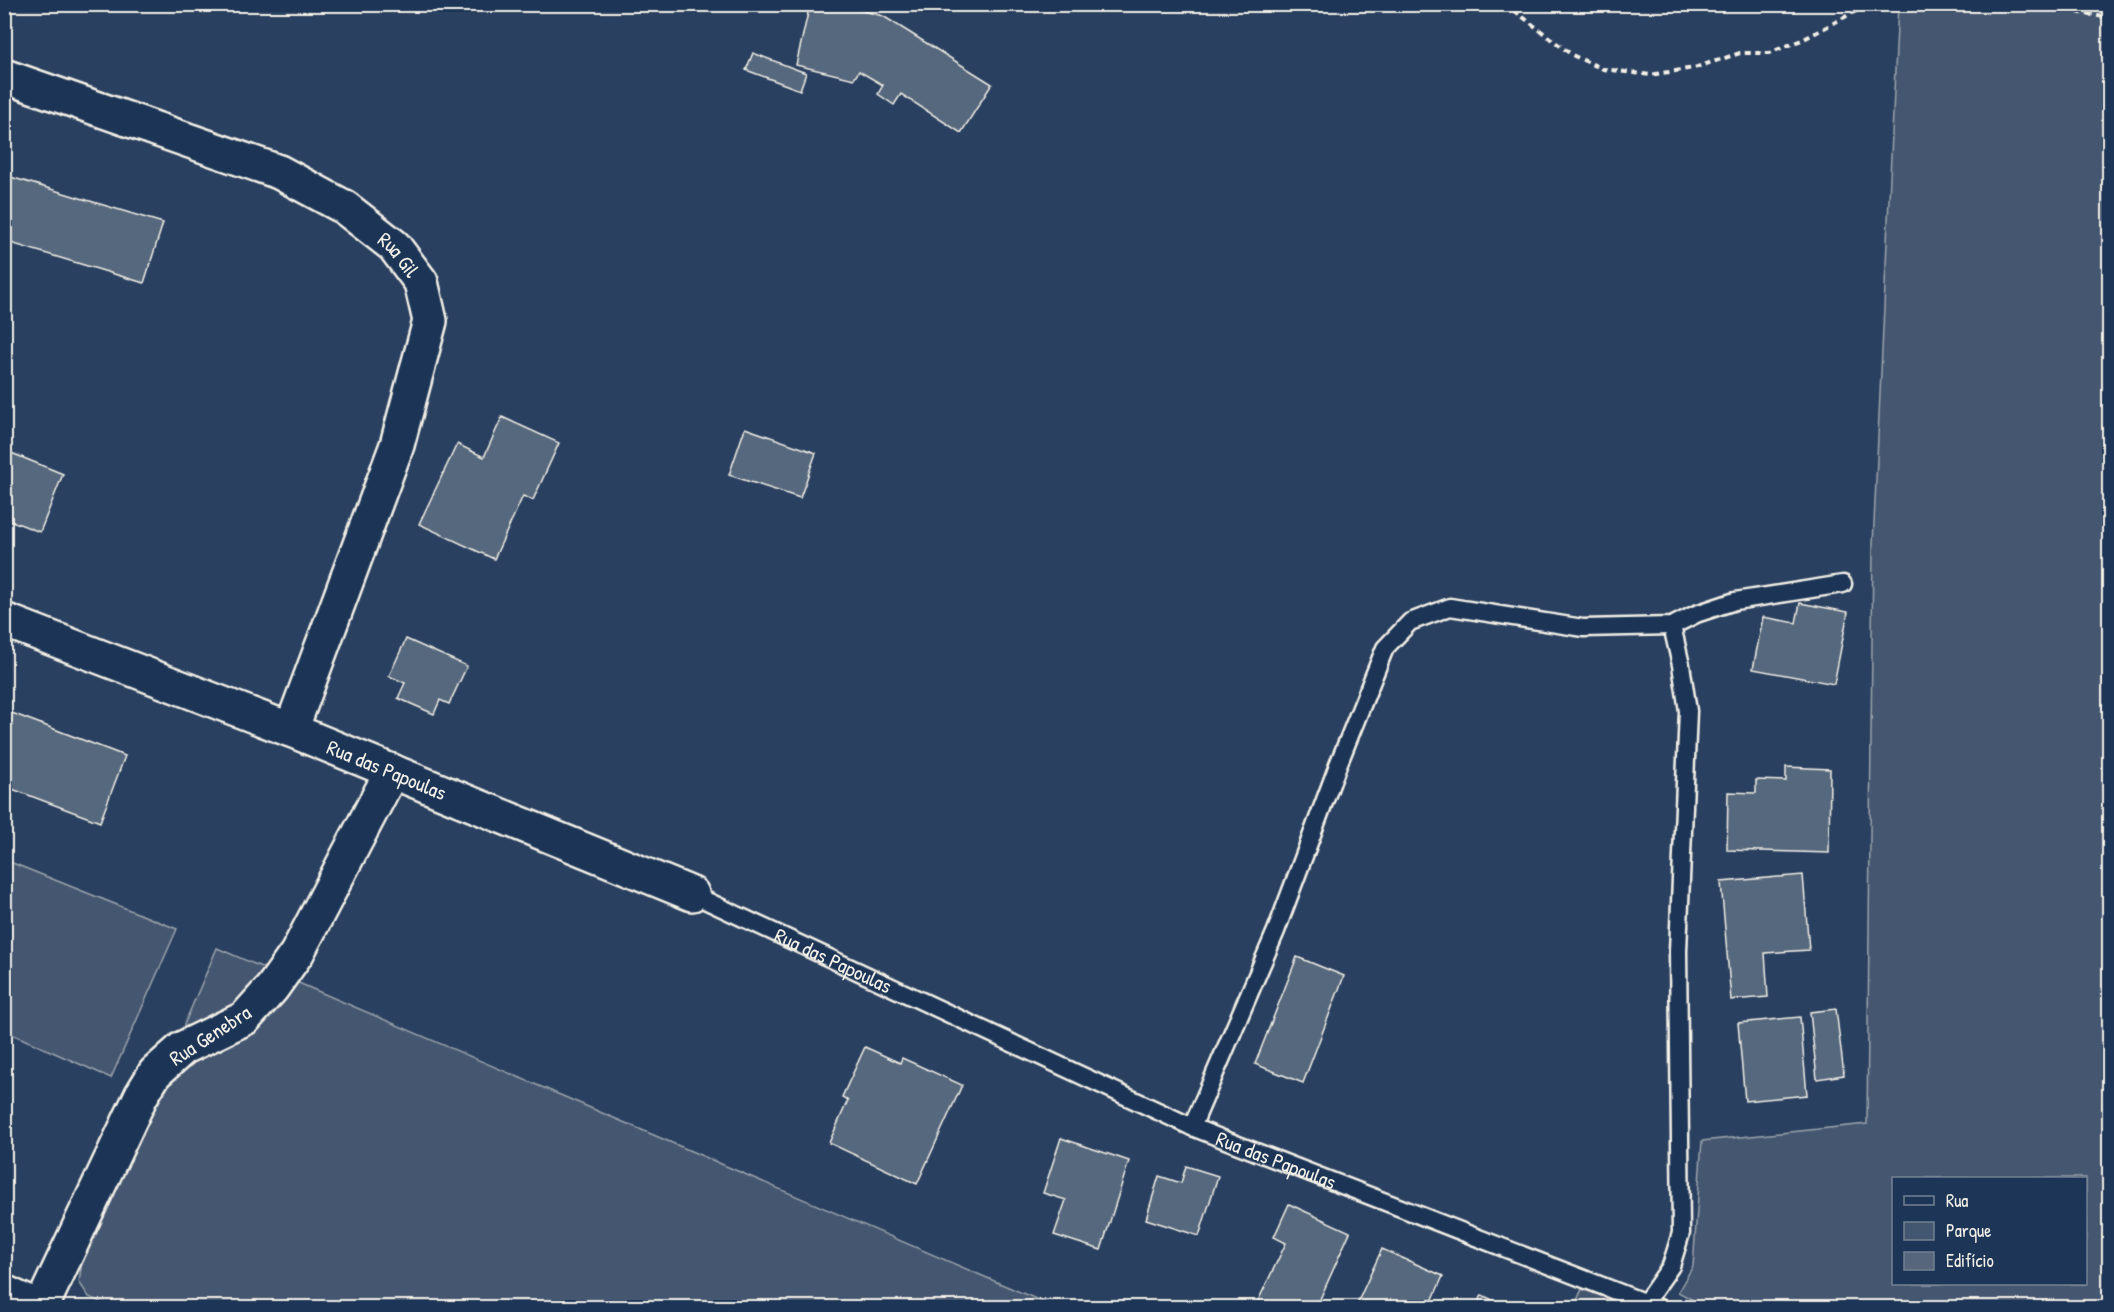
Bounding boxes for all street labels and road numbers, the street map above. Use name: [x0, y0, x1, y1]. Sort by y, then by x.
street label: Rua Gil: [372, 225, 427, 283]
street label: Rua das Papoulas: [323, 732, 451, 807]
street label: Rua das Papoulas: [770, 920, 897, 1000]
street label: Rua Genebra: [163, 998, 257, 1072]
street label: Rua das Papoulas: [1212, 1123, 1341, 1196]

